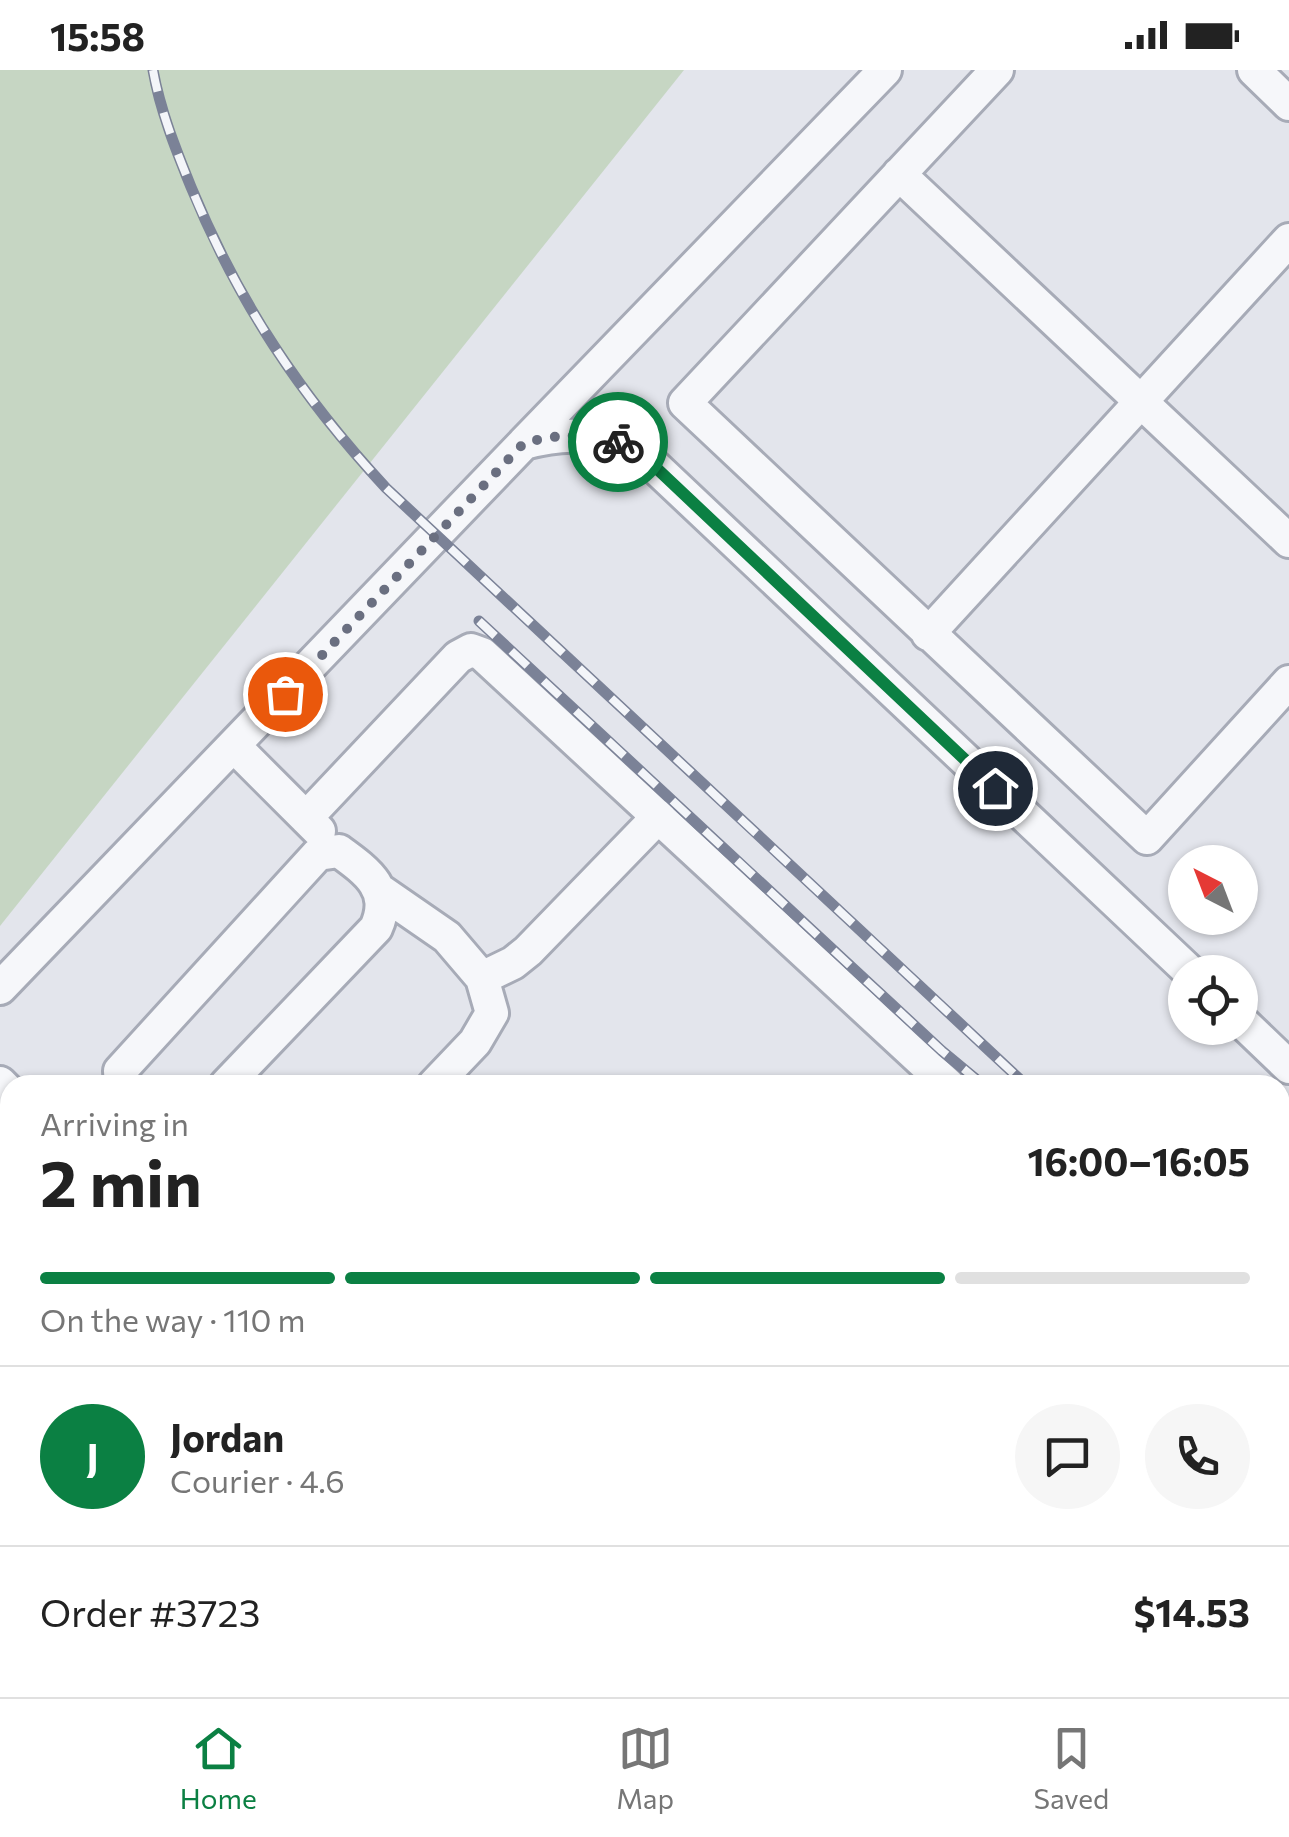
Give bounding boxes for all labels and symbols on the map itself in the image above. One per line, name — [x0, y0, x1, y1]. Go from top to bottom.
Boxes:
courier — [568, 392, 668, 492]
pin — [243, 652, 328, 737]
pin — [953, 746, 1038, 831]
north arrow — [1168, 845, 1258, 935]

